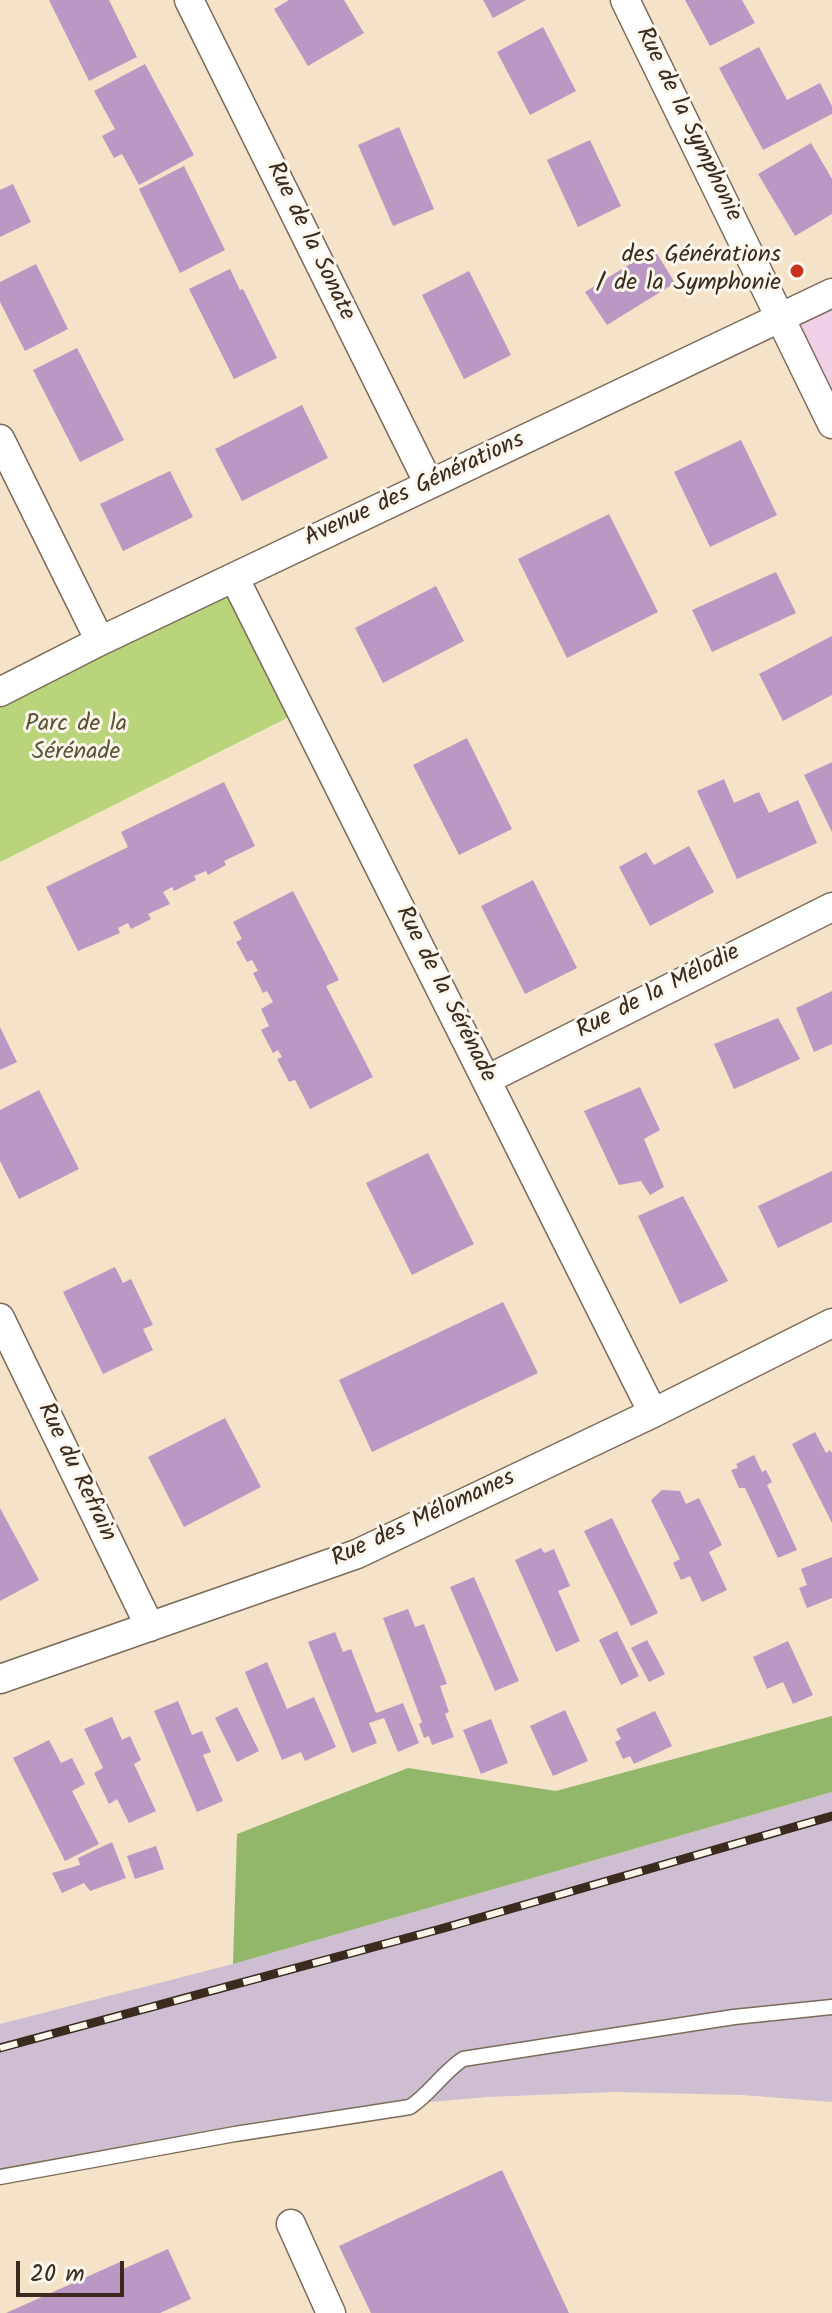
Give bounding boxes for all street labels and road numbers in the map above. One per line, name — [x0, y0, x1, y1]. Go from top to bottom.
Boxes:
street label: Rue de la Symphonie — [627, 23, 747, 227]
street label: Rue de la Sonate — [258, 158, 360, 326]
street label: Avenue des Générations — [300, 427, 530, 555]
street label: Rue de la Sérénade — [387, 902, 501, 1088]
street label: Rue de la Mélodie — [572, 939, 746, 1047]
street label: Rue du Refrain — [29, 1399, 121, 1547]
street label: Rue des Mélomanes — [328, 1465, 520, 1575]

